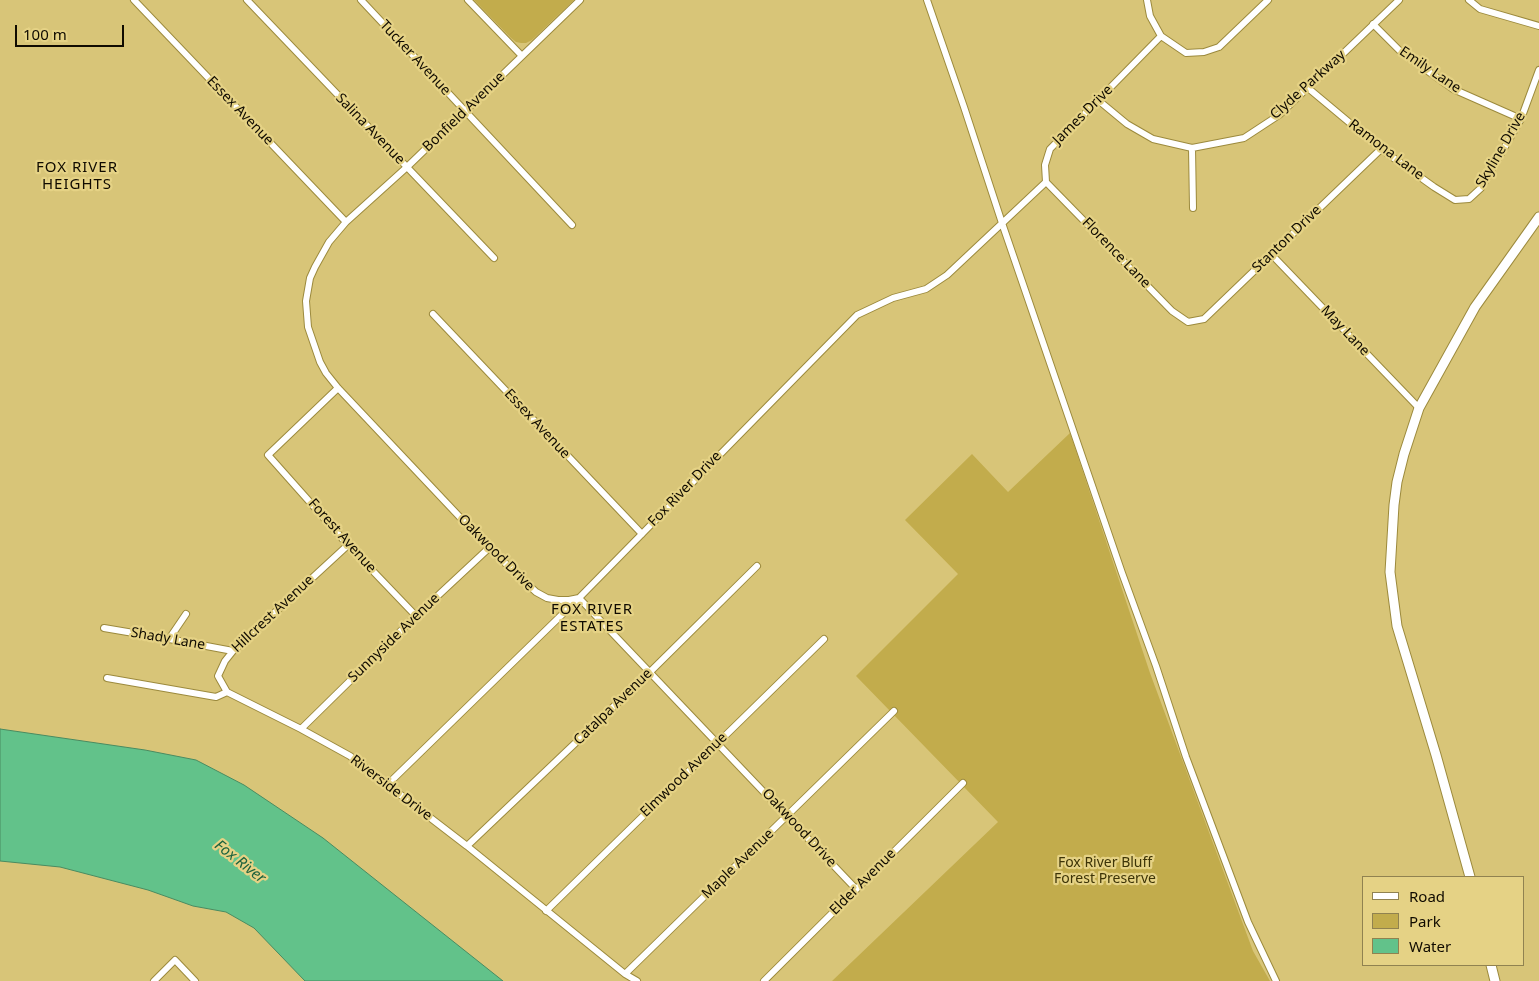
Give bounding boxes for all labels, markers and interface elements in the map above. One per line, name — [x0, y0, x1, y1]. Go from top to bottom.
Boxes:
scale bar — [18, 15, 126, 47]
street label: Tucker Avenue — [376, 17, 454, 99]
text: 100 m — [23, 24, 67, 44]
street label: Emily Lane — [1396, 43, 1464, 97]
street label: Clyde Parkway — [1267, 47, 1349, 123]
street label: Bonfield Avenue — [419, 69, 509, 155]
street label: Essex Avenue — [203, 73, 277, 149]
street label: James Drive — [1050, 82, 1116, 148]
street label: Salina Avenue — [332, 90, 408, 168]
street label: Skyline Drive — [1473, 109, 1529, 191]
street label: Ramona Lane — [1345, 116, 1427, 184]
district label: FOX RIVER HEIGHTS — [35, 159, 119, 194]
street label: Stanton Drive — [1249, 202, 1325, 276]
street label: Florence Lane — [1078, 214, 1154, 292]
street label: May Lane — [1317, 302, 1373, 360]
street label: Essex Avenue — [501, 386, 573, 462]
street label: Fox River Drive — [645, 448, 725, 530]
street label: Forest Avenue — [304, 496, 380, 576]
street label: Oakwood Drive — [454, 511, 538, 595]
street label: Hillcrest Avenue — [229, 572, 317, 656]
street label: Sunnyside Avenue — [345, 590, 443, 686]
district label: FOX RIVER ESTATES — [550, 601, 634, 636]
street label: Shady Lane — [129, 624, 207, 654]
street label: Catalpa Avenue — [570, 665, 656, 749]
street label: Elmwood Avenue — [637, 729, 731, 821]
street label: Riverside Drive — [347, 752, 435, 824]
street label: Oakwood Drive — [758, 785, 840, 871]
street label: Maple Avenue — [699, 825, 777, 903]
water label: Fox River — [211, 837, 269, 887]
street label: Elder Avenue — [826, 845, 900, 919]
park label: Fox River Bluff Forest Preserve — [1054, 855, 1156, 888]
legend — [1362, 876, 1524, 966]
text: Road — [1409, 886, 1445, 906]
text: Park — [1409, 911, 1441, 931]
text: Water — [1409, 936, 1451, 956]

